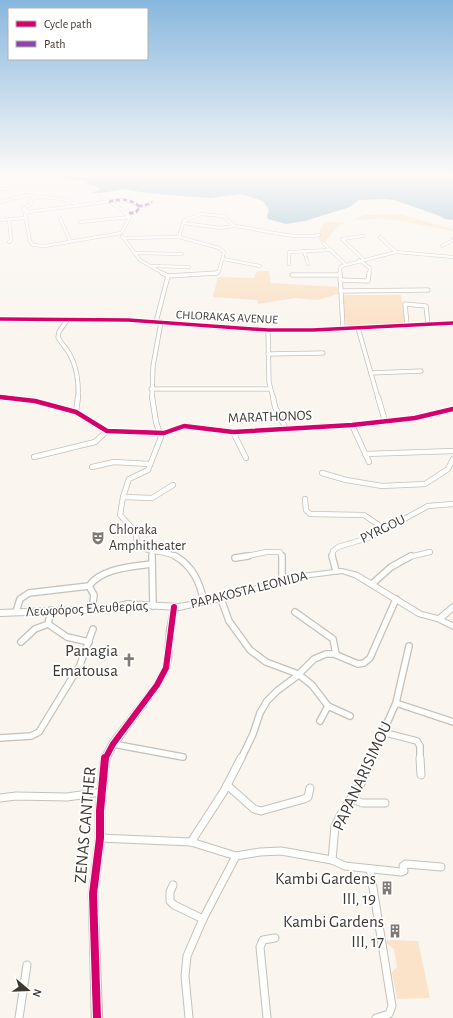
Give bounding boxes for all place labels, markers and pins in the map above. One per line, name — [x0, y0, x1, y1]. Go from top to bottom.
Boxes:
place label: Chloraka Amphitheater — [109, 523, 186, 553]
theatre icon: Chloraka Amphitheater — [90, 530, 106, 546]
place label: Panagia Ematousa — [52, 642, 118, 679]
church icon: Panagia Ematousa — [121, 652, 137, 668]
place label: Kambi Gardens III, 19 — [275, 870, 376, 907]
building icon: Kambi Gardens III, 19 — [379, 880, 395, 896]
place label: Kambi Gardens III, 17 — [283, 913, 384, 950]
building icon: Kambi Gardens III, 17 — [387, 923, 403, 939]

